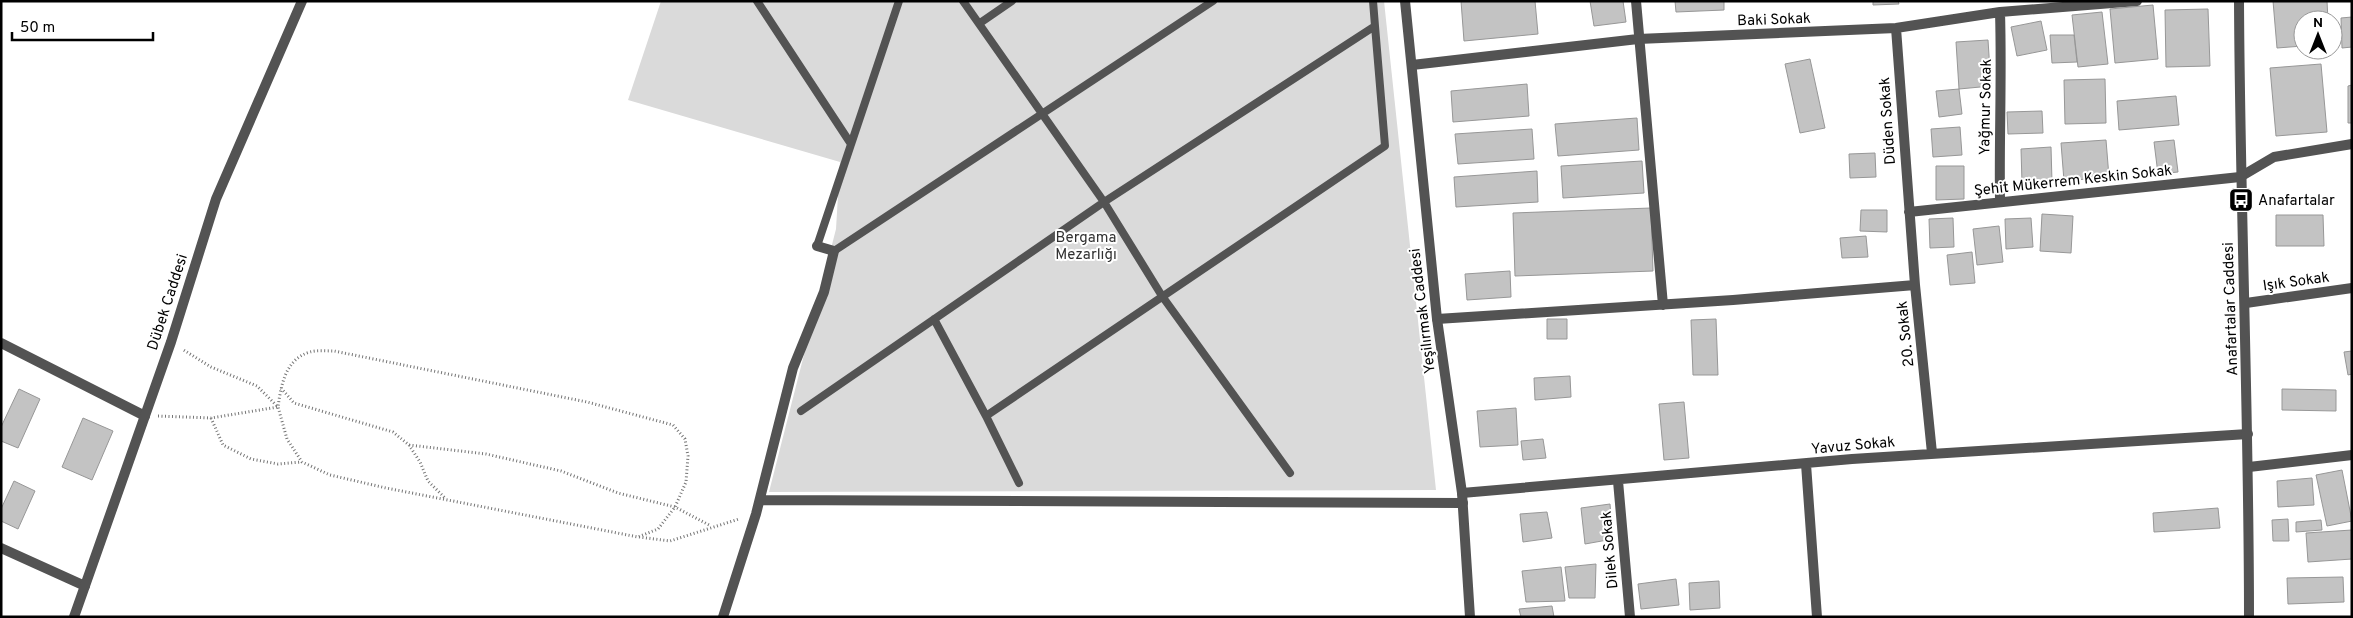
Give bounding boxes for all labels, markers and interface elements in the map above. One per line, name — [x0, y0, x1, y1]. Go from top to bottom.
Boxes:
scale bar — [12, 10, 154, 42]
street label: Baki Sokak — [1737, 10, 1811, 31]
north arrow — [2293, 10, 2343, 60]
text: N — [2313, 15, 2323, 32]
text: 50 m — [20, 19, 55, 38]
street label: Yağmur Sokak — [1976, 59, 1997, 155]
street label: Düden Sokak — [1876, 76, 1901, 165]
street label: Şehit Mükerrem Keskin Sokak — [1973, 162, 2173, 201]
bus stop icon: Anafartalar — [2228, 187, 2254, 213]
place label: Anafartalar — [2258, 192, 2335, 211]
park label: Bergama Mezarlığı — [1055, 229, 1117, 265]
street label: Anafartalar Caddesi — [2220, 242, 2243, 376]
street label: Yeşilırmak Caddesi — [1406, 247, 1441, 375]
street label: Dübek Caddesi — [144, 252, 193, 353]
street label: Işık Sokak — [2262, 268, 2331, 297]
street label: 20. Sokak — [1894, 300, 1919, 368]
street label: Yavuz Sokak — [1810, 433, 1896, 460]
street label: Dilek Sokak — [1598, 510, 1623, 590]

